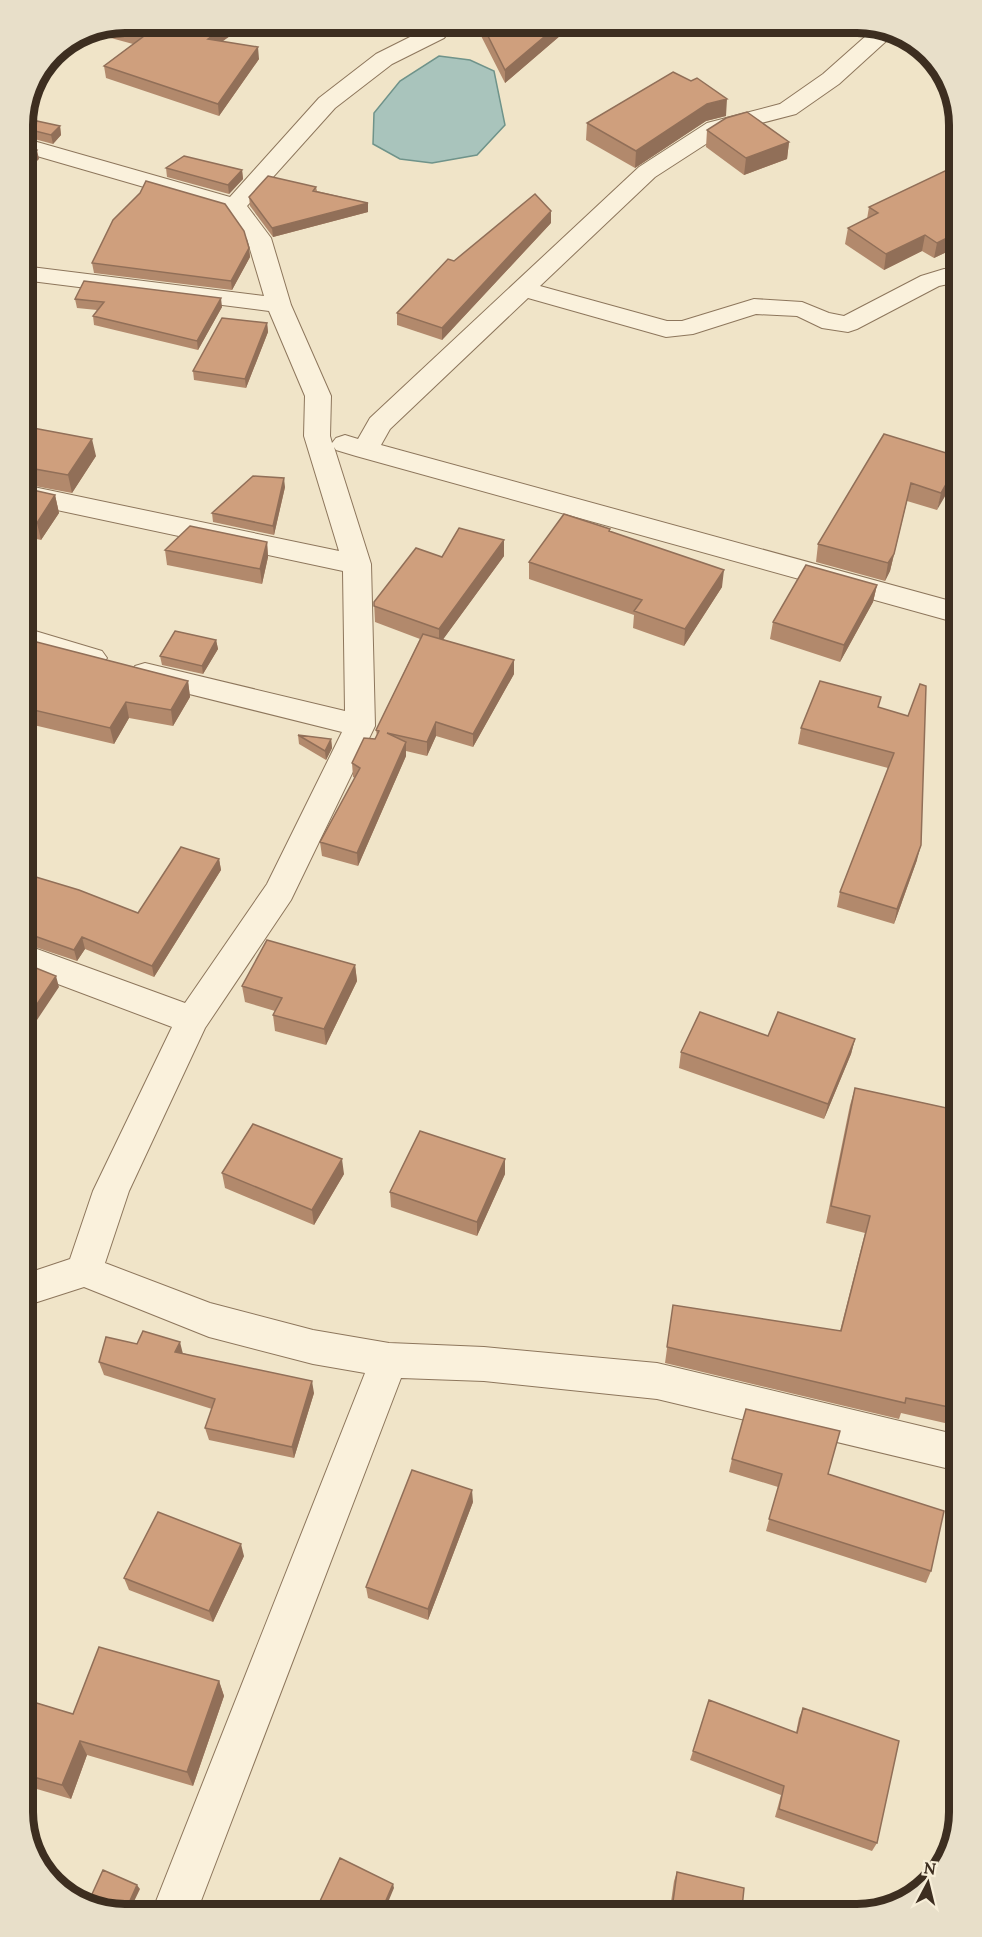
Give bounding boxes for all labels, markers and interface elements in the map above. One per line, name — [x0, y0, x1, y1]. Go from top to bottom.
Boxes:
north arrow — [898, 1853, 958, 1913]
text: N — [922, 1857, 937, 1879]

